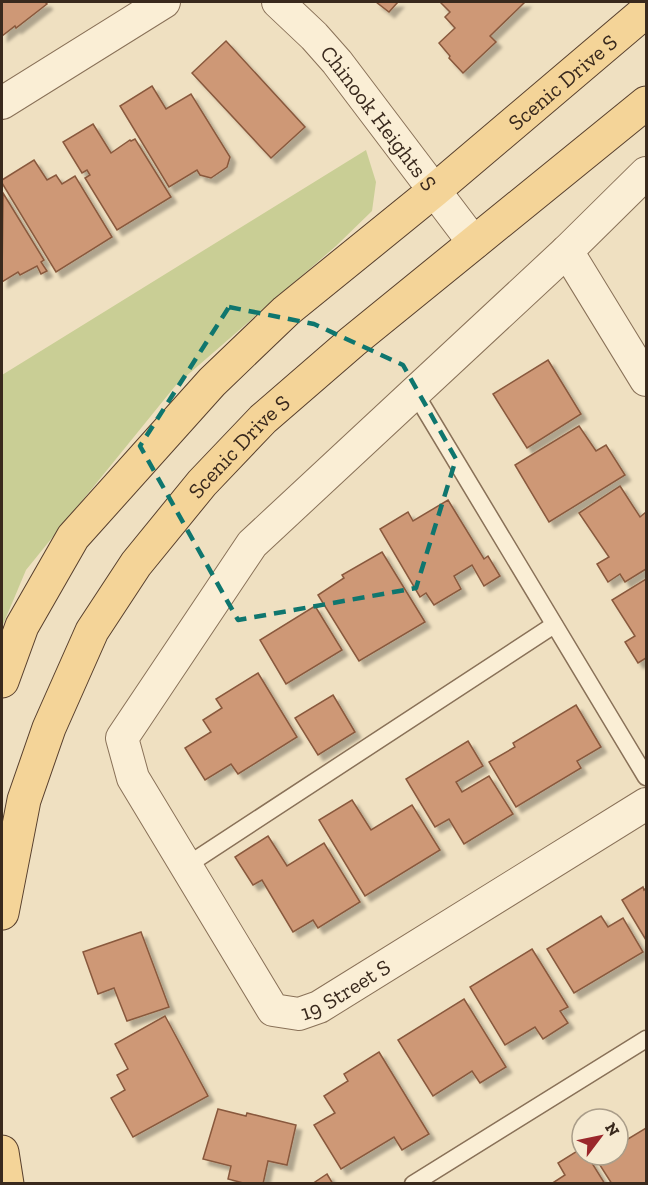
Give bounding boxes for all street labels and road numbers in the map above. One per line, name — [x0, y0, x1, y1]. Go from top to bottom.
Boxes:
street label: Scenic Drive S — [502, 28, 623, 136]
street label: Chinook Heights S — [315, 39, 443, 196]
street label: Scenic Drive S — [182, 389, 295, 504]
street label: 19 Street S — [297, 953, 395, 1026]

